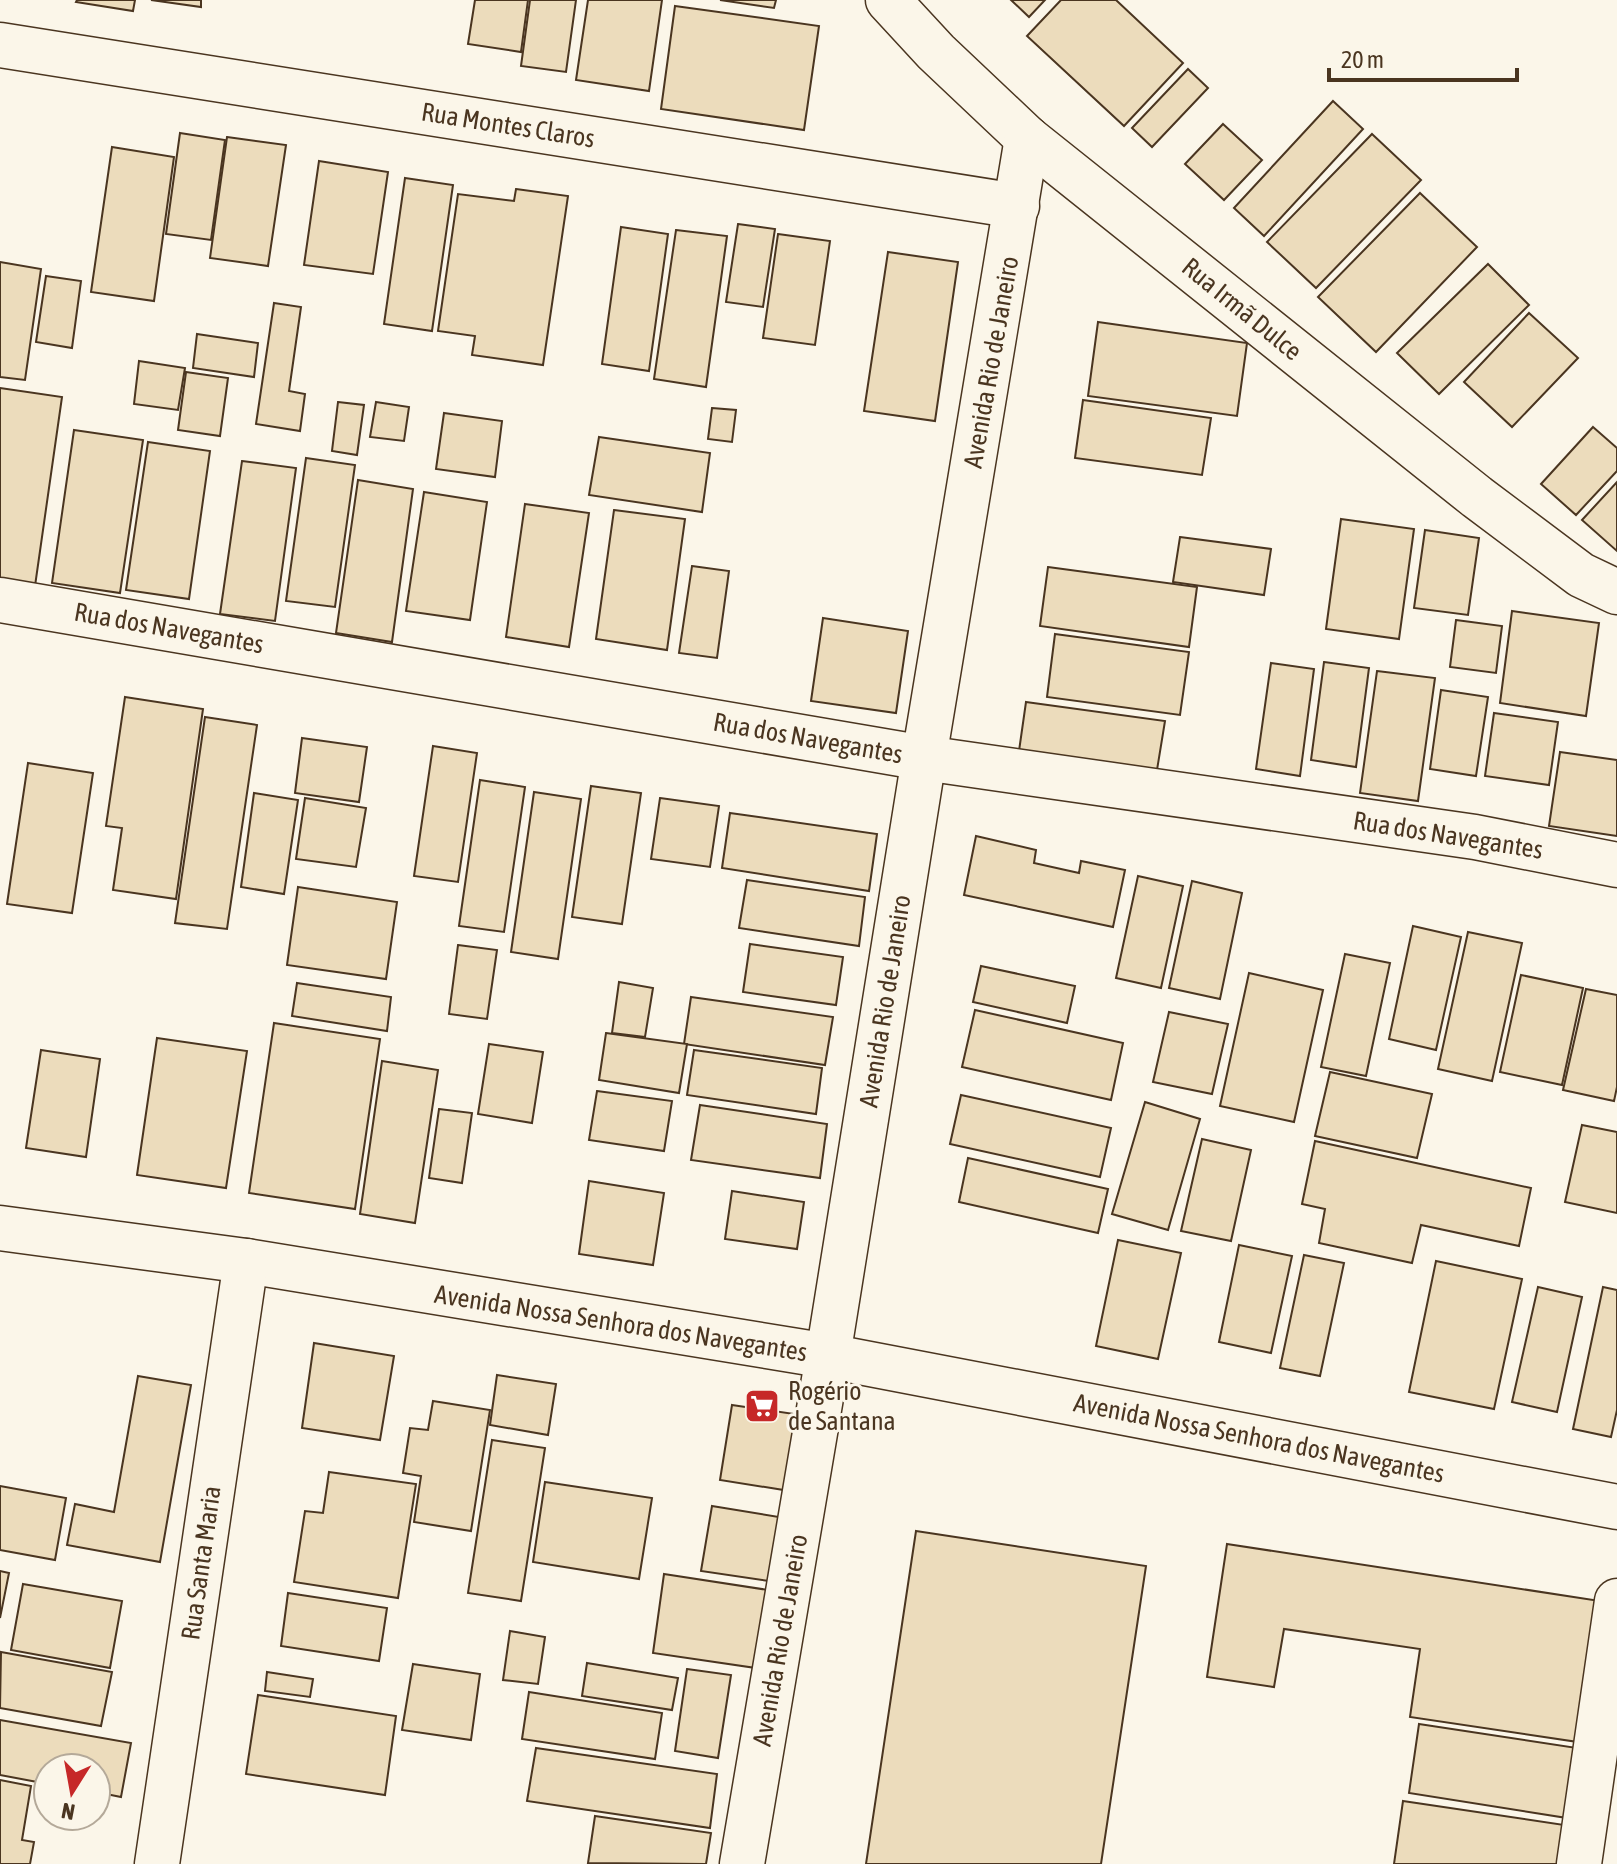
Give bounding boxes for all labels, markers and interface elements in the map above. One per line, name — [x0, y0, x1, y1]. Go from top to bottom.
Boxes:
scale bar — [1329, 32, 1517, 82]
text: 20 m — [1341, 46, 1384, 73]
street label: Rua Montes Claros — [419, 96, 597, 154]
street label: Rua Irmã Dulce — [1176, 252, 1308, 366]
street label: Avenida Rio de Janeiro — [958, 254, 1024, 470]
street label: Rua dos Navegantes — [72, 597, 266, 659]
street label: Rua dos Navegantes — [711, 707, 905, 769]
street label: Rua dos Navegantes — [1351, 805, 1545, 865]
street label: Avenida Rio de Janeiro — [853, 893, 917, 1109]
street label: Avenida Nossa Senhora dos Navegantes — [433, 1279, 809, 1367]
place label: Rogério de Santana — [788, 1376, 896, 1436]
supermarket icon: Rogério de Santana — [743, 1387, 781, 1425]
street label: Avenida Nossa Senhora dos Navegantes — [1071, 1387, 1447, 1489]
street label: Rua Santa Maria — [175, 1484, 227, 1642]
street label: Avenida Rio de Janeiro — [747, 1532, 813, 1748]
north arrow — [32, 1752, 112, 1832]
text: N — [59, 1798, 77, 1826]

